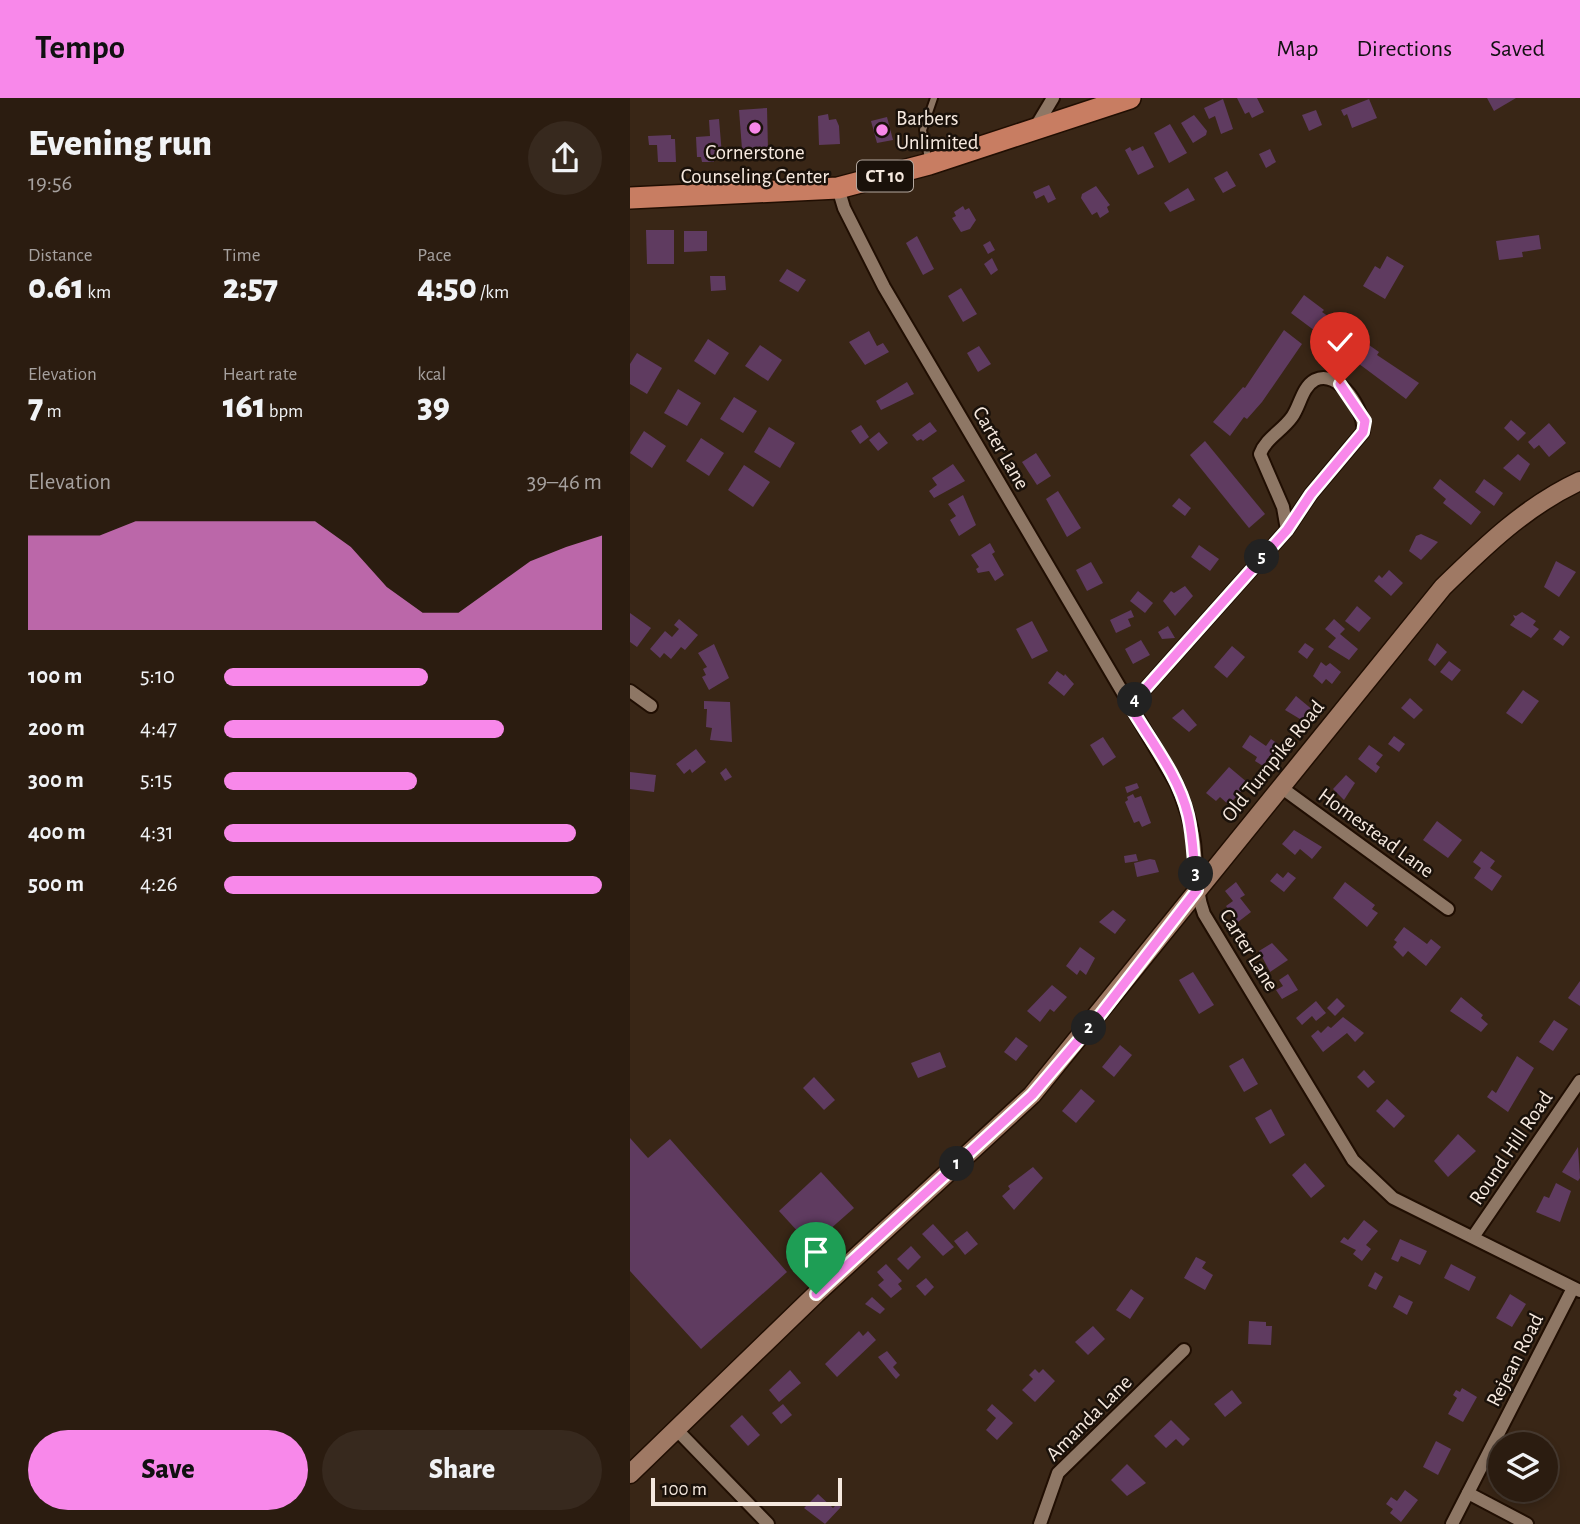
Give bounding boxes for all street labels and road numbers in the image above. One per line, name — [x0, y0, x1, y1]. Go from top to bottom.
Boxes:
road number: CT 10 — [857, 160, 913, 192]
street label: Carter Lane — [969, 403, 1033, 493]
street label: Old Turnpike Road — [1218, 696, 1328, 826]
street label: Homestead Lane — [1314, 784, 1438, 882]
street label: Carter Lane — [1216, 905, 1282, 995]
street label: Round Hill Road — [1465, 1087, 1557, 1209]
street label: Rejean Road — [1483, 1310, 1547, 1410]
street label: Amanda Lane — [1042, 1371, 1136, 1465]

